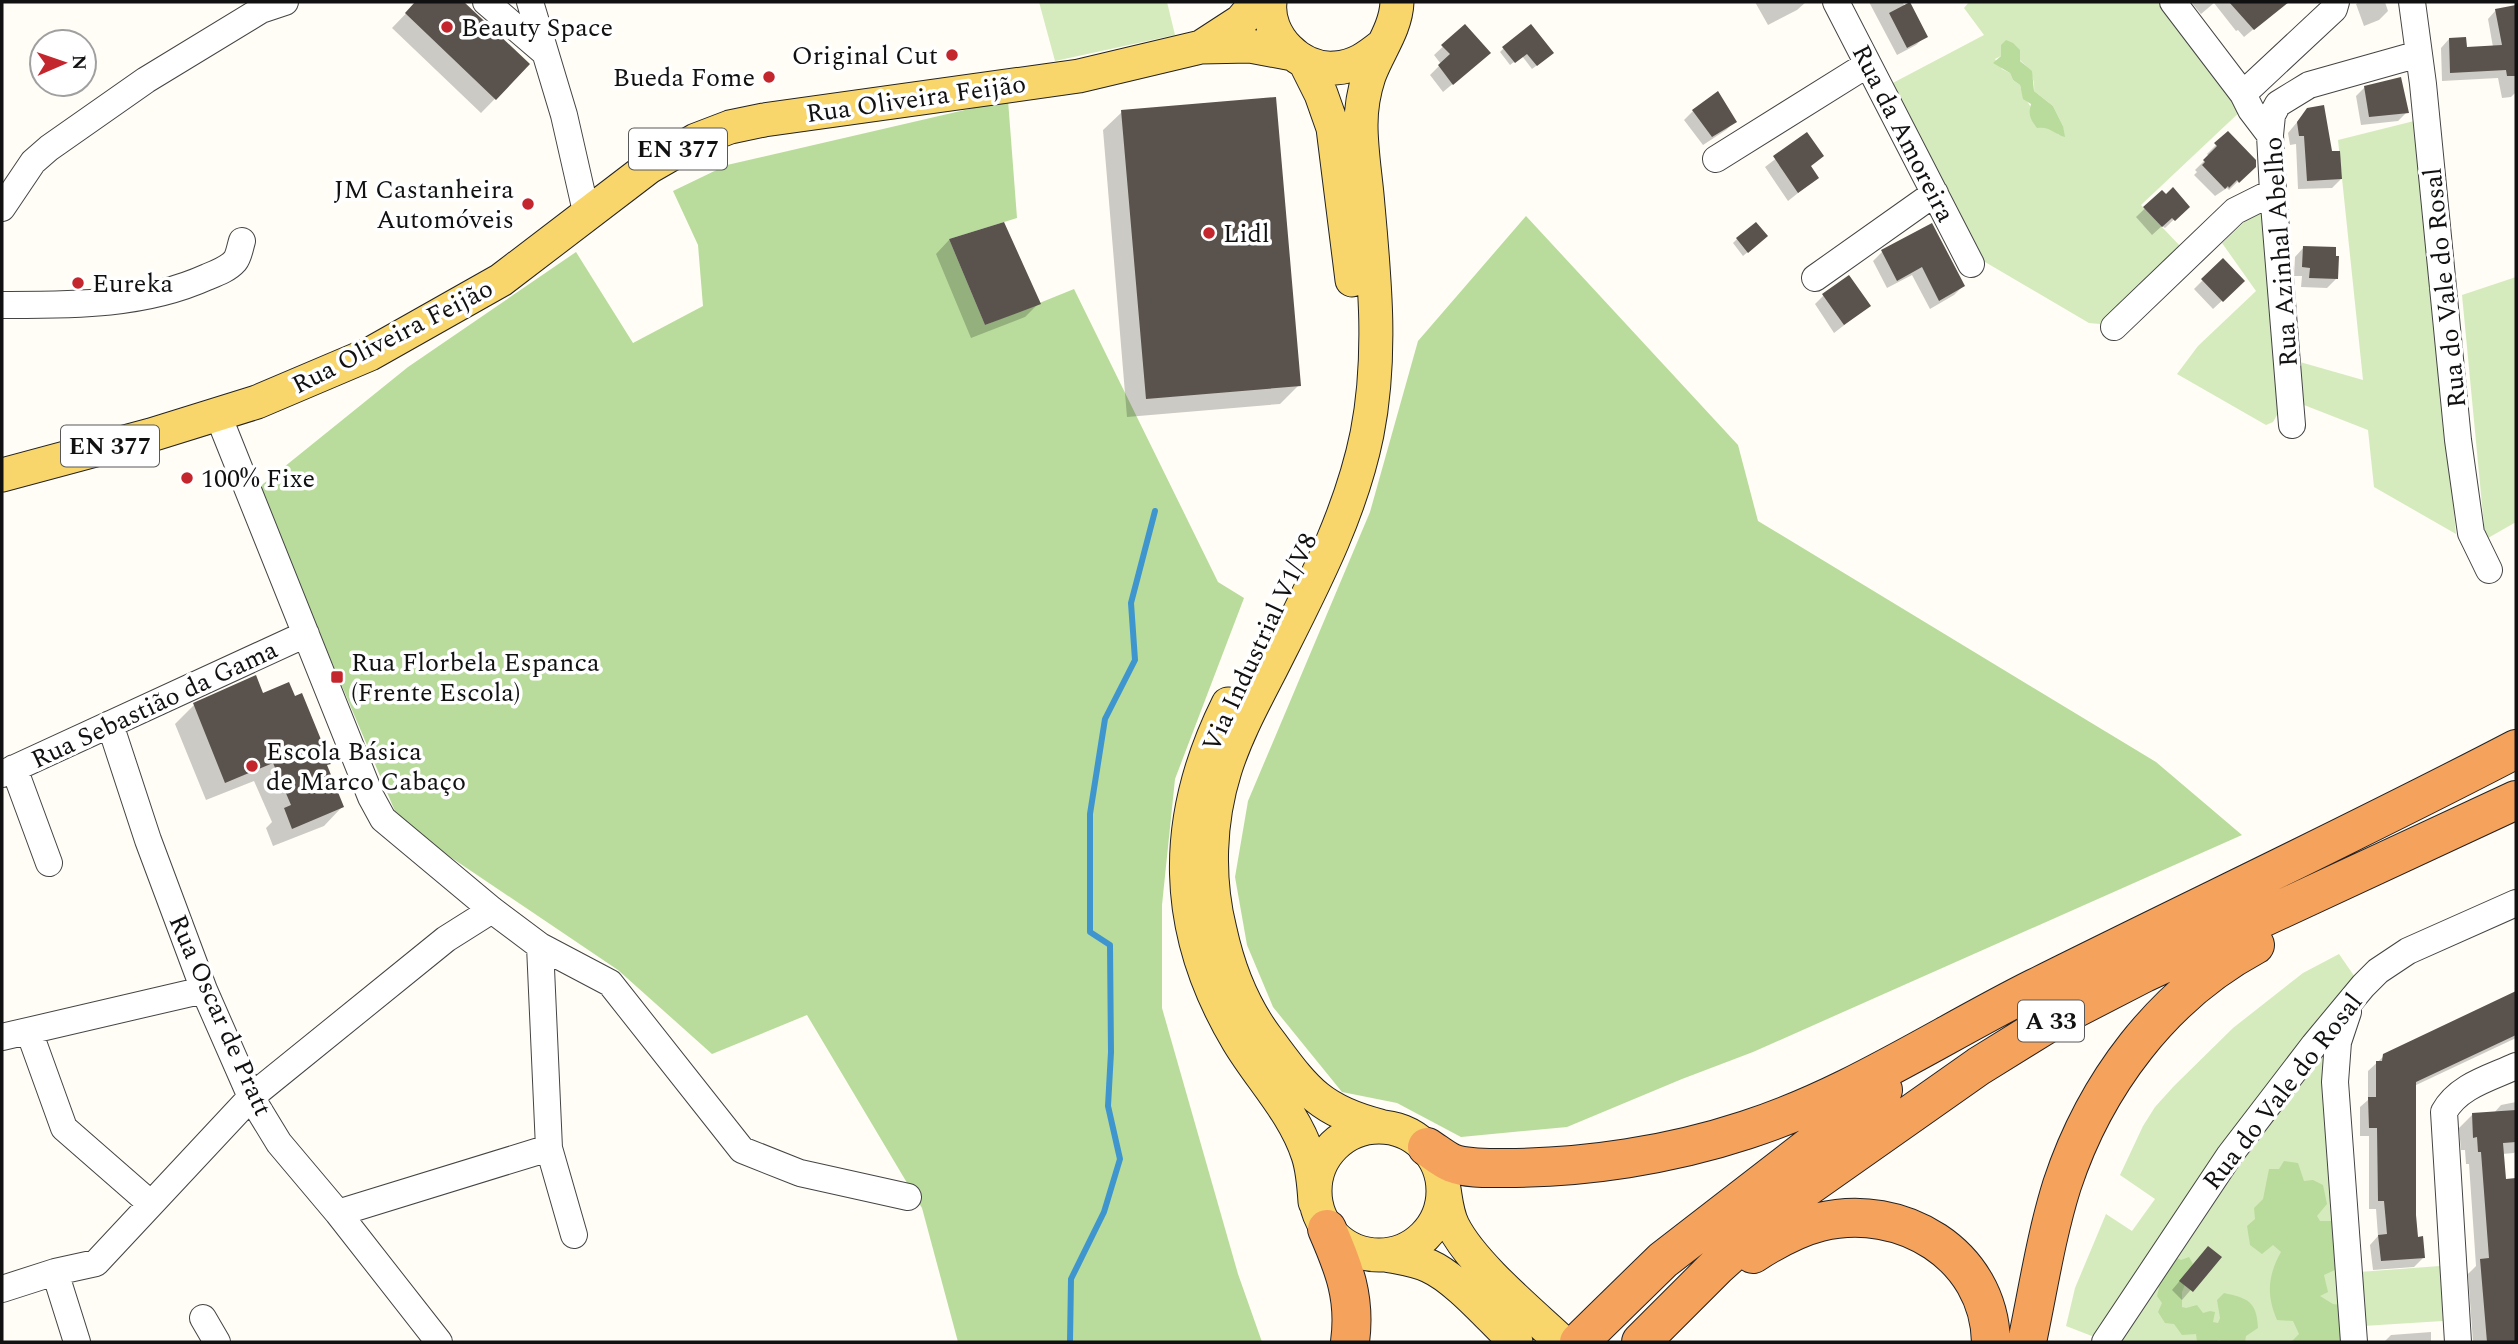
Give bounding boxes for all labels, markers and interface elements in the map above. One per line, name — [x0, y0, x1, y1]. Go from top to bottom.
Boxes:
place label: Beauty Space — [461, 8, 613, 48]
marker: Beauty Space — [439, 19, 455, 35]
north arrow — [28, 28, 98, 98]
place label: Original Cut — [792, 36, 938, 76]
street label: Rua da Amoreira — [1841, 38, 1965, 230]
marker: Original Cut — [944, 47, 960, 63]
text: N — [64, 54, 93, 71]
place label: Bueda Fome — [613, 58, 755, 98]
street label: Rua Oliveira Feijão — [804, 64, 1029, 134]
marker: Bueda Fome — [761, 69, 777, 85]
road number: EN 377 — [629, 128, 727, 169]
street label: Rua Azinhal Abelho — [2253, 136, 2309, 368]
street label: Rua do Vale do Rosal — [2413, 166, 2477, 410]
place label: JM Castanheira Automóveis — [334, 170, 514, 240]
marker: JM Castanheira Automóveis — [520, 196, 536, 212]
place label: Lidl — [1223, 214, 1270, 254]
marker: Lidl — [1201, 225, 1217, 241]
place label: Eureka — [92, 264, 174, 304]
street label: Rua Oliveira Feijão — [285, 269, 500, 405]
marker: Eureka — [70, 275, 86, 291]
road number: EN 377 — [61, 426, 159, 466]
place label: 100% Fixe — [201, 459, 315, 499]
marker: 100% Fixe — [179, 470, 195, 486]
street label: Via Industrial V1/V8 — [1192, 526, 1328, 759]
street label: Rua Sebastião da Gama — [24, 630, 285, 780]
place label: Rua Florbela Espanca (Frente Escola) — [351, 643, 600, 713]
marker: Rua Florbela Espanca (Frente Escola) — [329, 669, 345, 685]
place label: Escola Básica de Marco Cabaço — [266, 732, 466, 802]
marker: Escola Básica de Marco Cabaço — [244, 758, 260, 774]
street label: Rua Oscar de Pratt — [158, 908, 282, 1123]
street label: Rua do Vale do Rosal — [2193, 984, 2373, 1199]
road number: A 33 — [2018, 1001, 2084, 1042]

